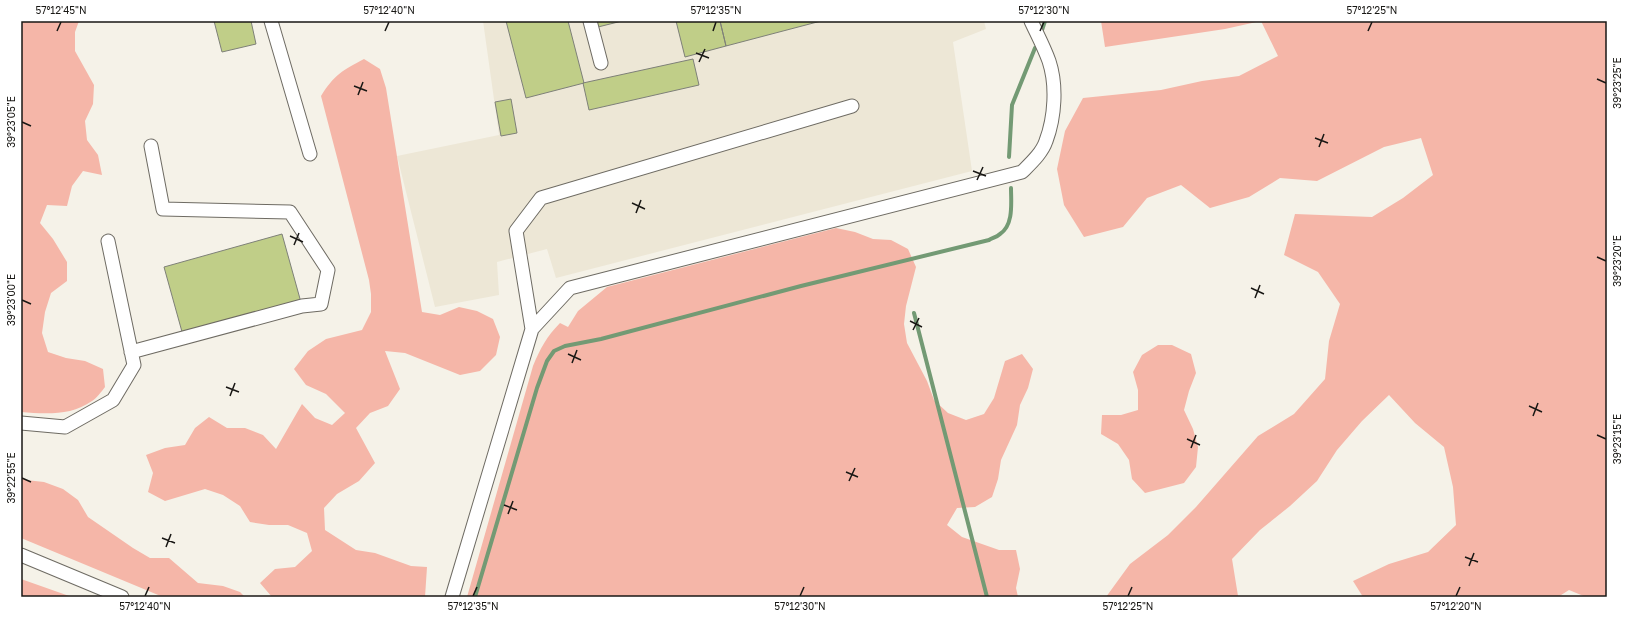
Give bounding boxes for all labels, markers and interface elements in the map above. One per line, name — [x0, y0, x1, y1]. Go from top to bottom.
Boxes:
text: 57°12'45"N — [35, 4, 87, 16]
text: 57°12'40"N — [363, 4, 415, 16]
text: 57°12'35"N — [691, 4, 742, 16]
text: 57°12'30"N — [1018, 4, 1070, 16]
text: 57°12'25"N — [1347, 4, 1397, 16]
text: 39°23'25"E — [1611, 57, 1623, 109]
text: 39°23'05"E — [5, 96, 17, 148]
text: 39°23'20"E — [1611, 235, 1623, 287]
text: 39°23'00"E — [5, 274, 17, 326]
text: 39°23'15"E — [1611, 414, 1623, 464]
text: 39°22'55"E — [5, 452, 17, 504]
text: 57°12'40"N — [119, 600, 171, 612]
text: 57°12'35"N — [448, 600, 499, 612]
text: 57°12'30"N — [774, 600, 826, 612]
text: 57°12'25"N — [1103, 600, 1153, 612]
text: 57°12'20"N — [1430, 600, 1482, 612]

